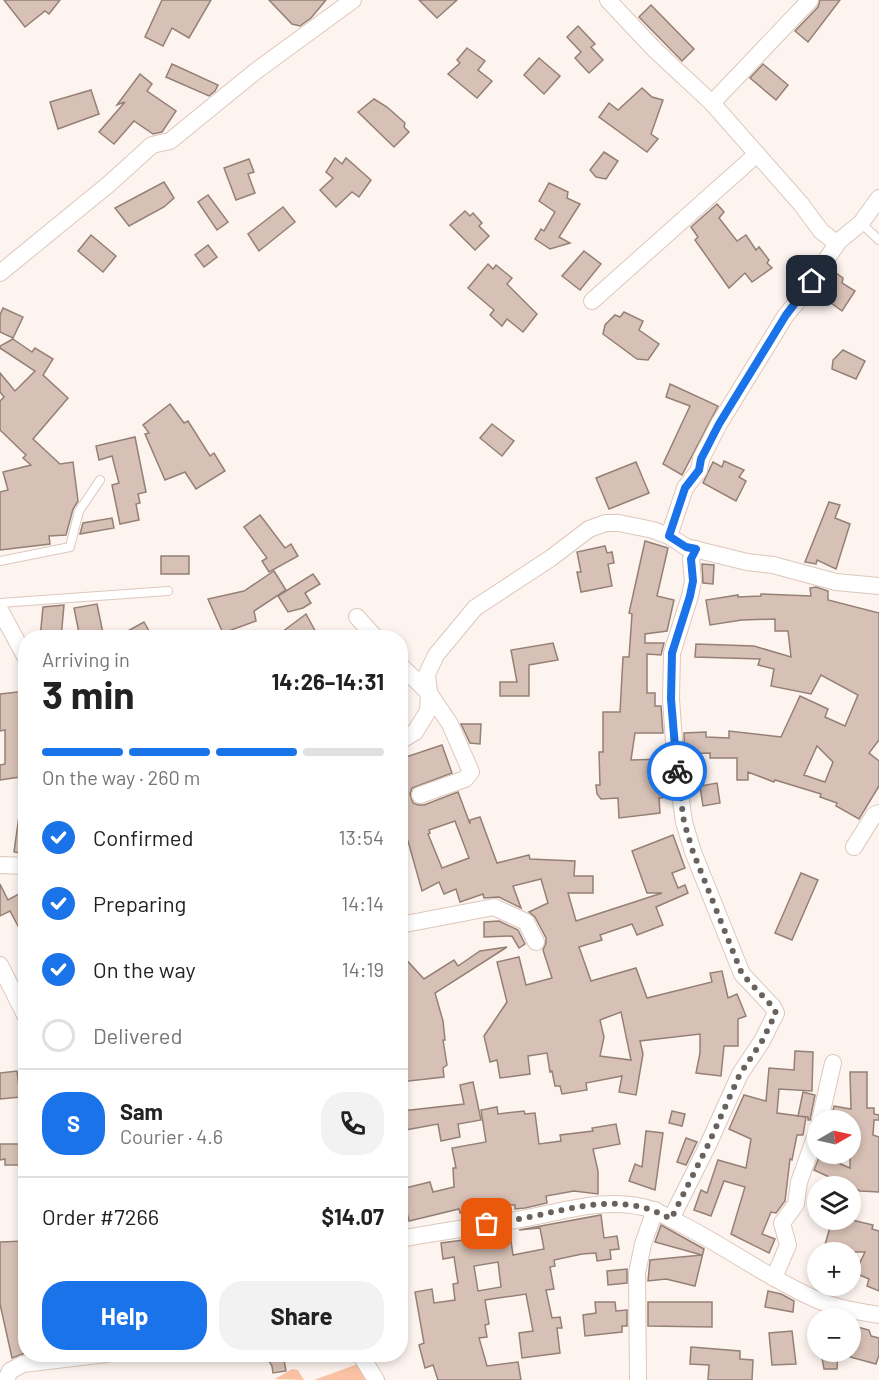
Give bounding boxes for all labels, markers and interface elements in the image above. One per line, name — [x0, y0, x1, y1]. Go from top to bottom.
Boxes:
pin — [786, 255, 837, 306]
icon: home — [795, 264, 828, 297]
text: Arriving in — [42, 647, 130, 671]
text: 14:26–14:31 — [272, 668, 384, 694]
text: 3 min — [42, 670, 135, 717]
courier — [647, 741, 707, 801]
icon: bike — [661, 755, 694, 788]
text: On the way · 260 m — [42, 765, 200, 789]
icon: check — [42, 821, 75, 854]
text: Confirmed — [93, 824, 193, 850]
text: 13:54 — [339, 825, 384, 849]
icon: check — [42, 887, 75, 920]
text: Preparing — [93, 890, 186, 916]
text: 14:14 — [341, 891, 384, 915]
icon: check — [42, 953, 75, 986]
text: On the way — [93, 956, 196, 982]
text: 14:19 — [342, 957, 384, 981]
text: Delivered — [93, 1022, 182, 1048]
button: phone — [321, 1092, 384, 1155]
text: Sam — [120, 1098, 163, 1124]
text: S — [67, 1110, 80, 1136]
north arrow — [807, 1110, 861, 1164]
map controls — [807, 1110, 861, 1362]
text: Courier · 4.6 — [120, 1124, 223, 1148]
button: layers — [807, 1176, 861, 1230]
pin — [461, 1198, 512, 1249]
text: Order #7266 — [42, 1203, 159, 1229]
text: $14.07 — [321, 1203, 384, 1229]
icon: bag — [470, 1207, 503, 1240]
button: + — [807, 1242, 861, 1296]
button: Help — [42, 1281, 207, 1350]
button: Share — [219, 1281, 384, 1350]
button: − — [807, 1308, 861, 1362]

